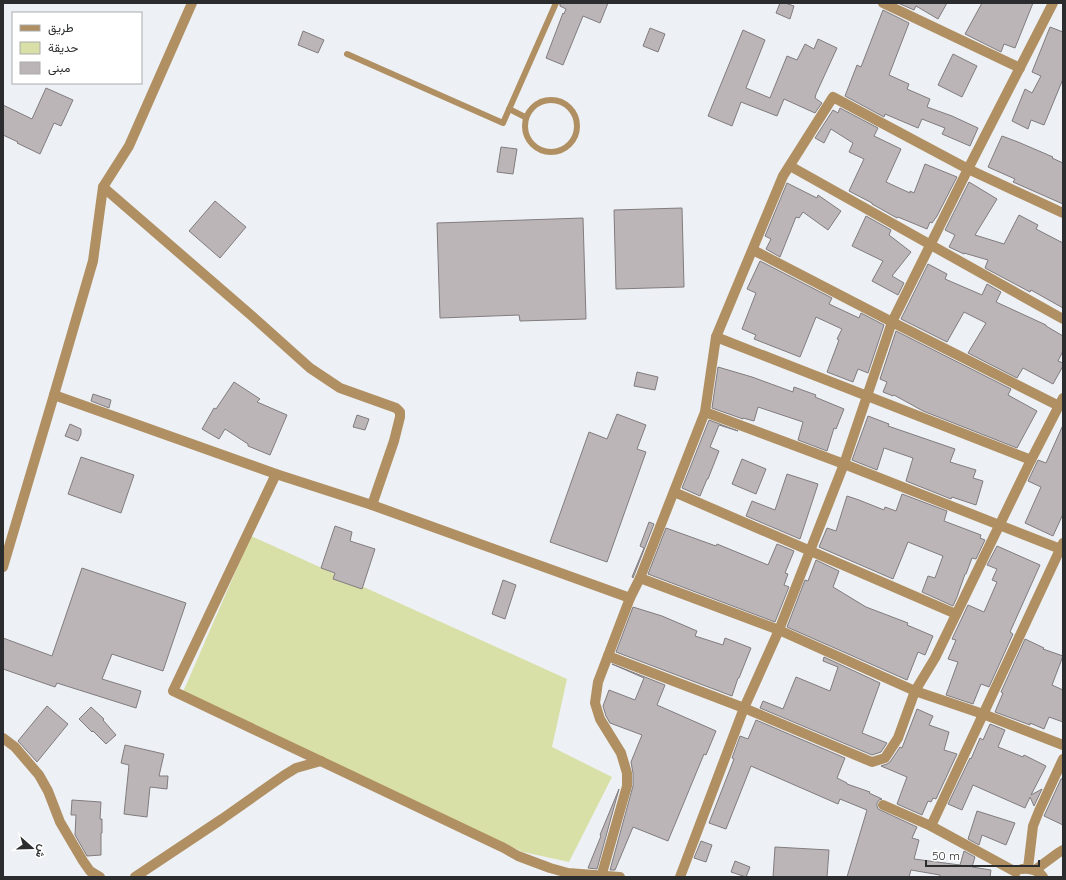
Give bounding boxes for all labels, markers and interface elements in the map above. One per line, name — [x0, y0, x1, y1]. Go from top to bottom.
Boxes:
legend — [12, 12, 142, 84]
text: طريق — [48, 20, 74, 36]
text: حديقة — [48, 40, 78, 55]
text: مبنى — [48, 60, 70, 76]
north arrow — [12, 828, 52, 868]
scale bar — [926, 842, 1039, 868]
text: ش — [33, 843, 50, 860]
text: 50 m — [932, 848, 960, 863]

